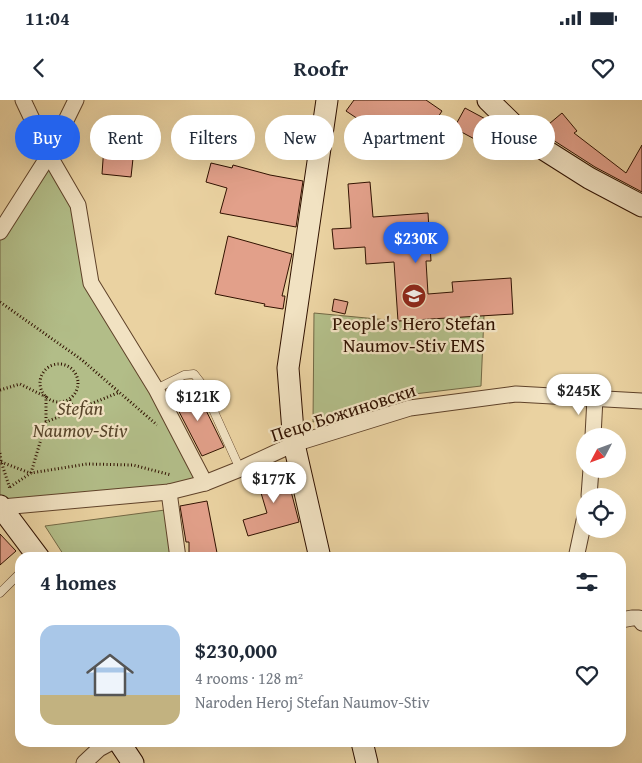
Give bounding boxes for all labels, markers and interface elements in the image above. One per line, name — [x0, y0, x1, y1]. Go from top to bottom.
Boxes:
text: 11:04 — [25, 4, 70, 32]
text: Roofr — [294, 52, 348, 84]
icon: back — [25, 54, 53, 82]
icon: heart — [589, 54, 617, 82]
chip: Buy — [15, 115, 80, 160]
chip: Rent — [90, 115, 161, 160]
chip: Filters — [171, 115, 255, 160]
chip: New — [265, 115, 334, 160]
chip: Apartment — [344, 115, 463, 160]
chip: House — [473, 115, 555, 160]
pin: $230K — [381, 221, 451, 264]
text: $230K — [394, 226, 438, 250]
school or university icon: People's Hero Stefan Naumov-Stiv EMS — [401, 283, 427, 309]
place label: People's Hero Stefan Naumov-Stiv EMS — [332, 309, 496, 359]
pin: $245K — [544, 374, 614, 416]
street label: Пецо Божиновски — [267, 375, 419, 449]
text: $245K — [557, 378, 601, 402]
pin: $121K — [163, 380, 233, 422]
text: $121K — [176, 384, 220, 408]
park label: Stefan Naumov-Stiv — [32, 394, 128, 444]
north arrow — [576, 428, 626, 478]
map controls — [576, 428, 626, 538]
pin: $177K — [239, 462, 309, 504]
text: $177K — [252, 466, 296, 490]
button: locate — [576, 488, 626, 538]
text: 4 homes — [40, 567, 116, 598]
icon: filters — [573, 568, 601, 596]
text: $230,000 — [195, 635, 277, 666]
icon: home — [80, 645, 140, 705]
icon: heart — [573, 661, 601, 689]
text: 4 rooms · 128 m² — [195, 666, 303, 690]
text: Naroden Heroj Stefan Naumov-Stiv — [195, 690, 430, 714]

